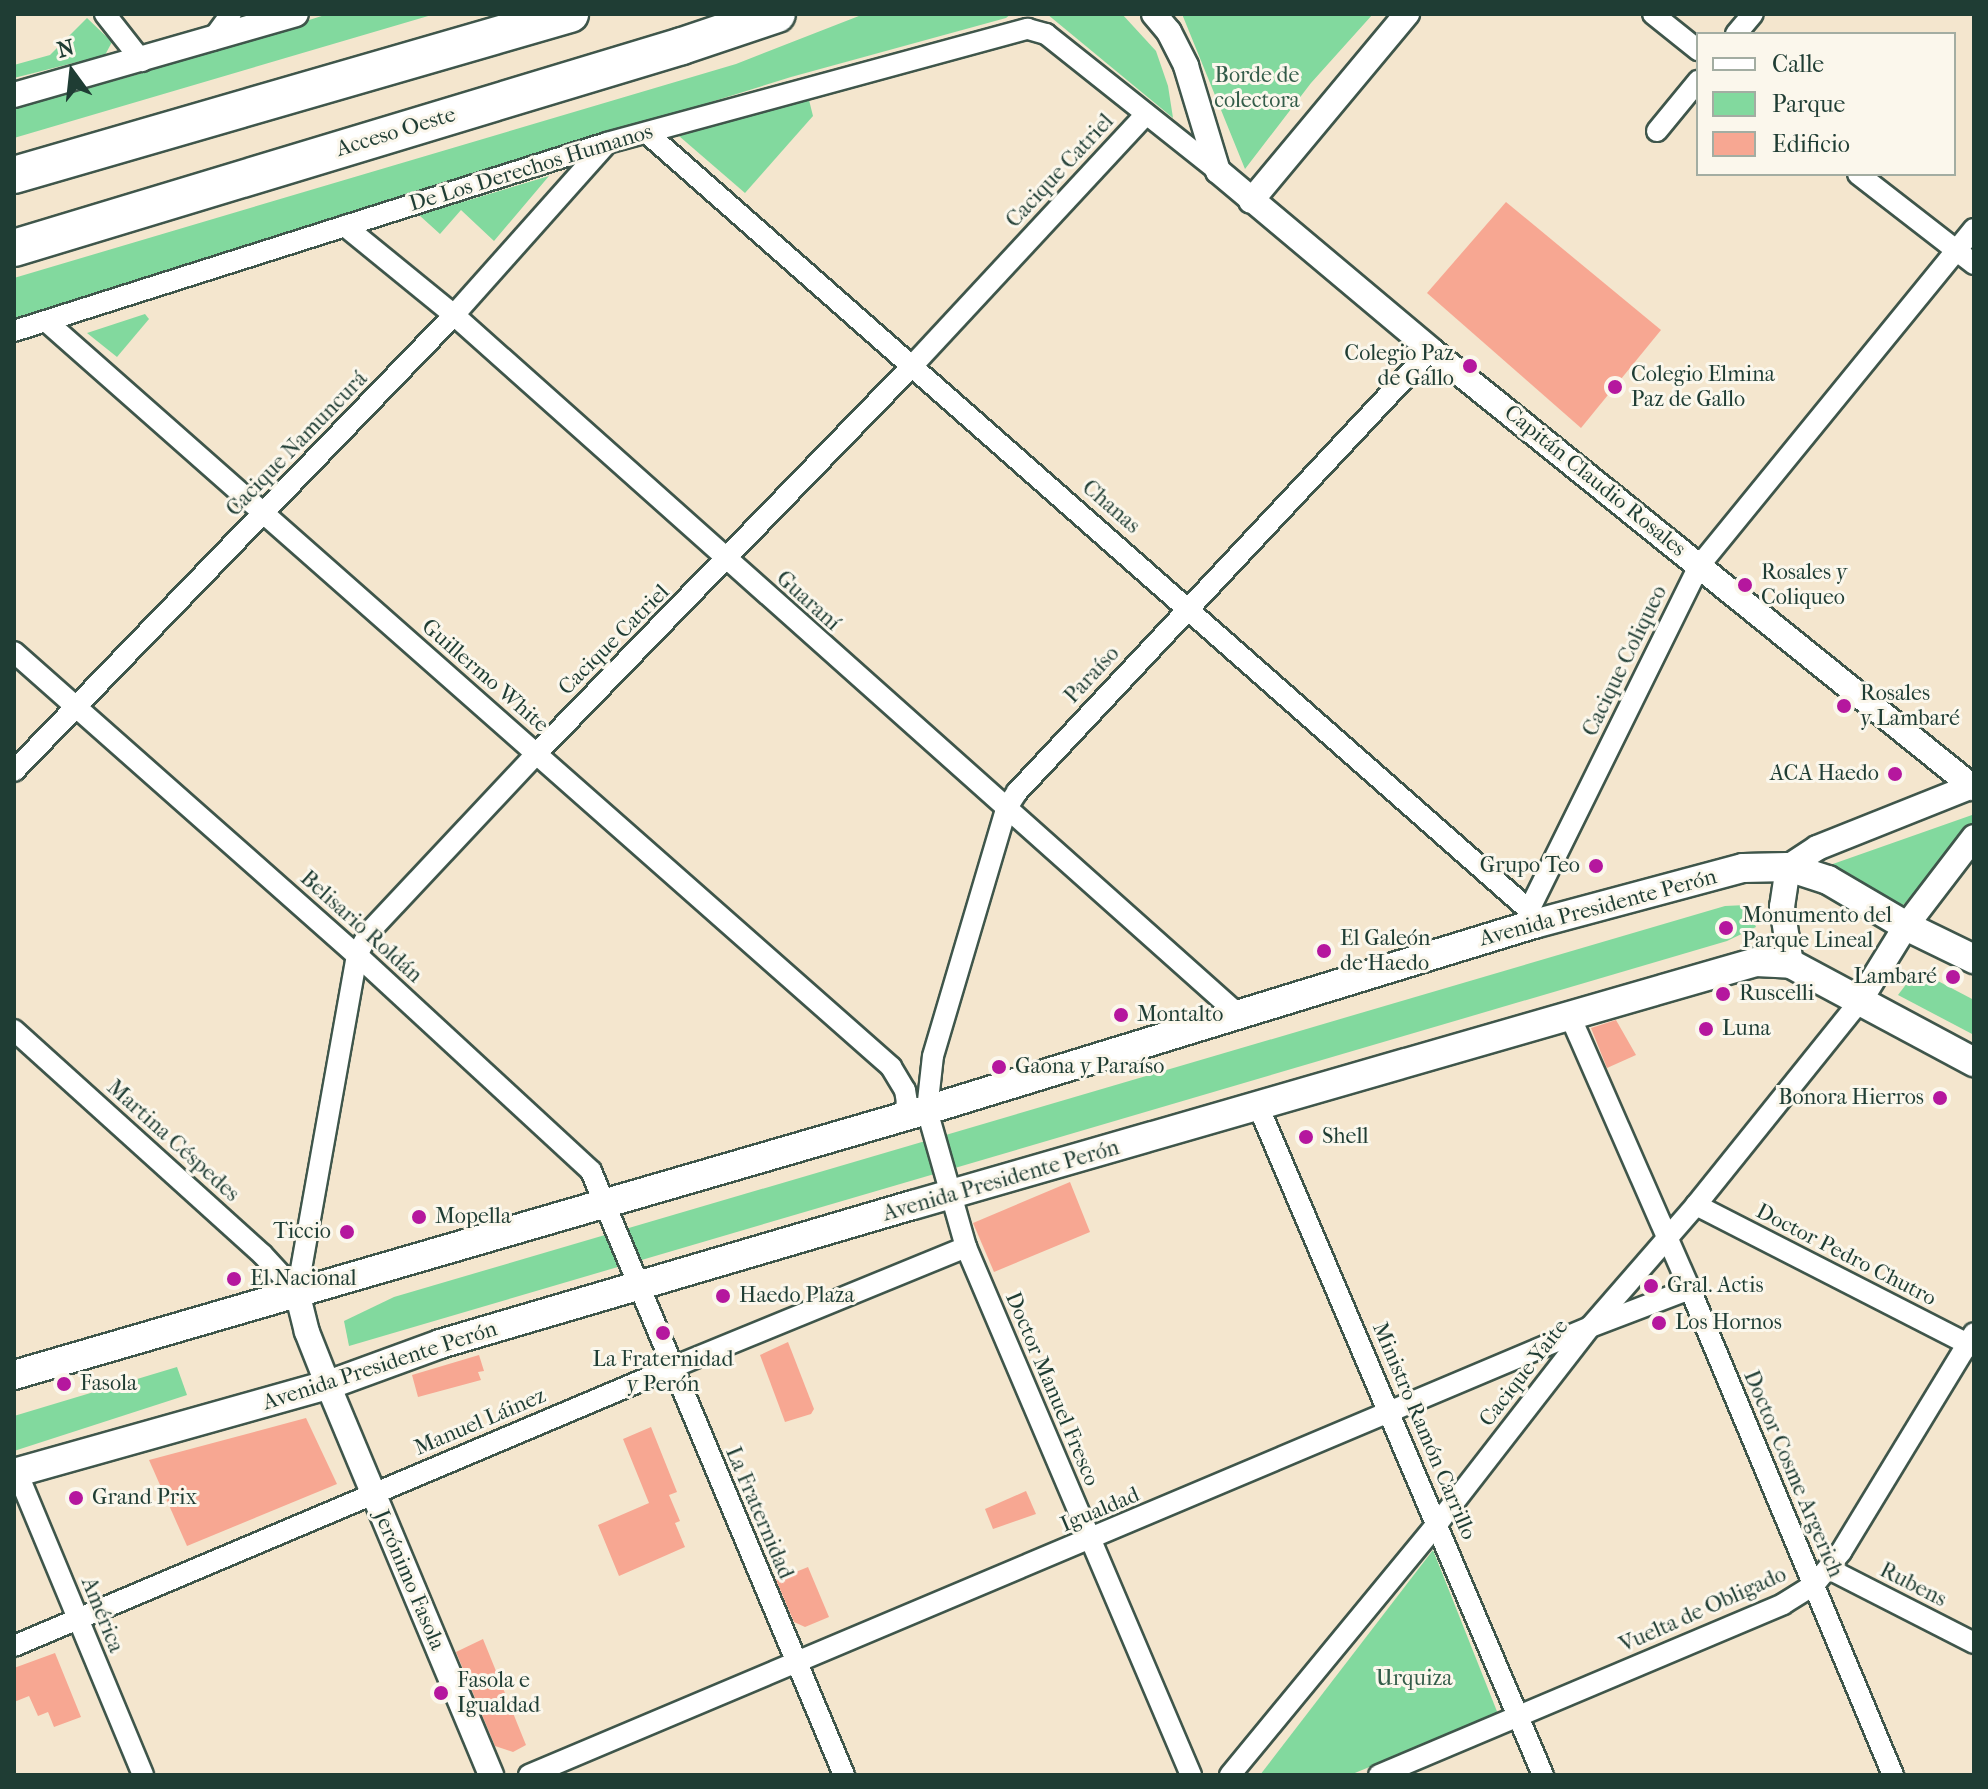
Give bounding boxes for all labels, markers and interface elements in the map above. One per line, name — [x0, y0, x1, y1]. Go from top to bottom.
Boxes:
north arrow — [32, 32, 112, 112]
legend — [1696, 32, 1956, 176]
text: N — [54, 34, 77, 64]
text: Calle — [1772, 50, 1824, 78]
park label: Borde de colectora — [1214, 62, 1300, 114]
text: Parque — [1772, 90, 1845, 118]
street label: Acceso Oeste — [333, 101, 459, 163]
street label: Cacique Catriel — [1001, 109, 1119, 233]
street label: De Los Derechos Humanos — [406, 118, 656, 218]
text: Edificio — [1772, 130, 1850, 158]
place label: Colegio Paz de Gallo — [1344, 340, 1454, 392]
marker: Colegio Paz de Gallo — [1461, 357, 1479, 375]
place label: Colegio Elmina Paz de Gallo — [1631, 361, 1775, 412]
street label: Cacique Namuncurá — [221, 366, 373, 522]
marker: Colegio Elmina Paz de Gallo — [1606, 378, 1624, 396]
street label: Capitán Claudio Rosales — [1499, 400, 1691, 562]
street label: Chanas — [1077, 475, 1145, 539]
place label: Rosales y Coliqueo — [1761, 559, 1847, 610]
street label: Guaraní — [771, 565, 845, 637]
marker: Rosales y Coliqueo — [1736, 576, 1754, 594]
street label: Cacique Catriel — [553, 579, 675, 701]
street label: Cacique Coliqueo — [1577, 581, 1673, 741]
street label: Guillermo White — [416, 614, 554, 738]
street label: Paraíso — [1059, 641, 1125, 709]
place label: Rosales y Lambaré — [1860, 680, 1960, 732]
marker: Rosales y Lambaré — [1835, 697, 1853, 715]
place label: ACA Haedo — [1770, 761, 1879, 787]
marker: ACA Haedo — [1886, 765, 1904, 783]
place label: Grupo Teo — [1480, 853, 1580, 879]
marker: Grupo Teo — [1587, 857, 1605, 875]
street label: Avenida Presidente Perón — [1476, 864, 1720, 952]
street label: Belisario Roldán — [295, 865, 427, 989]
place label: Monumento del Parque Lineal — [1742, 902, 1892, 954]
marker: Monumento del Parque Lineal — [1717, 919, 1735, 937]
place label: El Galeón de Haedo — [1340, 925, 1431, 976]
marker: El Galeón de Haedo — [1315, 942, 1333, 960]
place label: Lambaré — [1853, 964, 1937, 990]
marker: Lambaré — [1944, 968, 1962, 986]
place label: Ruscelli — [1739, 981, 1814, 1007]
marker: Ruscelli — [1714, 985, 1732, 1003]
place label: Montalto — [1137, 1002, 1223, 1028]
marker: Montalto — [1112, 1006, 1130, 1024]
place label: Luna — [1722, 1016, 1771, 1042]
marker: Luna — [1697, 1020, 1715, 1038]
place label: Gaona y Paraíso — [1015, 1054, 1164, 1080]
marker: Gaona y Paraíso — [990, 1058, 1008, 1076]
street label: Martina Céspedes — [101, 1075, 245, 1207]
place label: Bonora Hierros — [1778, 1085, 1924, 1111]
marker: Bonora Hierros — [1931, 1089, 1949, 1107]
place label: Shell — [1322, 1124, 1369, 1150]
marker: Shell — [1297, 1128, 1315, 1146]
street label: Avenida Presidente Perón — [880, 1135, 1122, 1227]
street label: Doctor Pedro Chutro — [1751, 1198, 1941, 1312]
place label: Mopella — [435, 1204, 511, 1230]
marker: Mopella — [410, 1208, 428, 1226]
place label: Ticcio — [273, 1219, 331, 1245]
marker: Ticcio — [338, 1223, 356, 1241]
place label: El Nacional — [250, 1266, 357, 1292]
marker: El Nacional — [225, 1270, 243, 1288]
place label: Gral. Actis — [1667, 1273, 1764, 1299]
marker: Gral. Actis — [1642, 1277, 1660, 1295]
place label: Haedo Plaza — [739, 1283, 855, 1309]
marker: Haedo Plaza — [714, 1287, 732, 1305]
street label: Doctor Manuel Fresco — [999, 1288, 1105, 1490]
place label: Los Hornos — [1675, 1310, 1782, 1336]
street label: Cacique Yaite — [1474, 1314, 1574, 1432]
marker: Los Hornos — [1650, 1314, 1668, 1332]
street label: Avenida Presidente Perón — [260, 1316, 500, 1416]
street label: Ministro Ramón Carrillo — [1366, 1318, 1482, 1544]
marker: La Fraternidad y Perón — [654, 1324, 672, 1342]
place label: La Fraternidad y Perón — [593, 1346, 733, 1398]
street label: Doctor Cosme Argerich — [1737, 1367, 1849, 1581]
place label: Fasola — [80, 1371, 137, 1397]
marker: Fasola — [55, 1375, 73, 1393]
street label: Manuel Láinez — [410, 1382, 550, 1462]
street label: La Fraternidad — [719, 1443, 799, 1583]
street label: Igualdad — [1057, 1482, 1143, 1538]
place label: Grand Prix — [92, 1485, 197, 1511]
marker: Grand Prix — [67, 1489, 85, 1507]
street label: Jerónimo Fasola — [368, 1506, 450, 1654]
street label: Rubens — [1875, 1557, 1951, 1613]
street label: Vuelta de Obligado — [1616, 1561, 1790, 1659]
street label: América — [75, 1573, 129, 1657]
park label: Urquiza — [1376, 1666, 1452, 1692]
place label: Fasola e Igualdad — [457, 1667, 540, 1718]
marker: Fasola e Igualdad — [432, 1684, 450, 1702]

